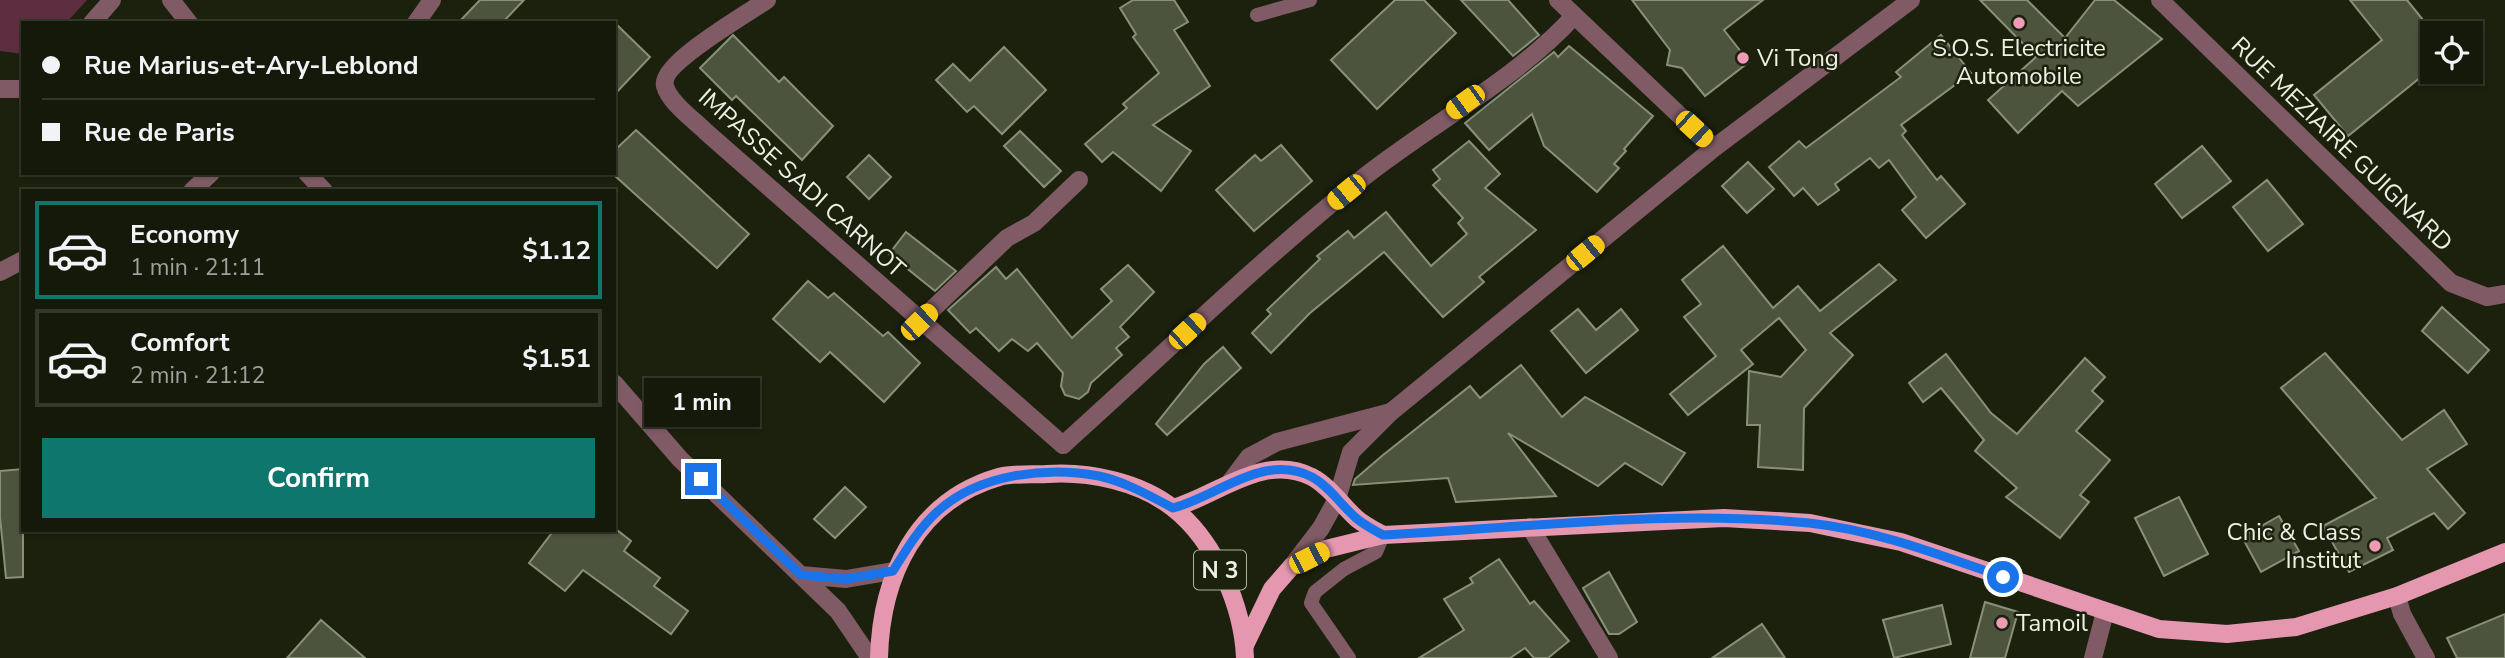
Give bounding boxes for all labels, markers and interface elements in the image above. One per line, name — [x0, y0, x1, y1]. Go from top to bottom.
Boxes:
marker: S.O.S. Electricite Automobile — [2011, 15, 2027, 31]
map controls — [2420, 21, 2483, 84]
button: locate — [2420, 21, 2483, 84]
street label: RUE MEZIAIRE GUIGNARD — [2224, 30, 2460, 258]
place label: S.O.S. Electricite Automobile — [1932, 32, 2106, 92]
place label: Vi Tong — [1756, 42, 1839, 74]
text: Rue Marius-et-Ary-Leblond — [84, 48, 419, 83]
marker: Vi Tong — [1735, 50, 1751, 66]
street label: IMPASSE SADI CARNOT — [692, 81, 913, 285]
car — [1442, 81, 1489, 123]
car — [1672, 107, 1717, 151]
text: Rue de Paris — [84, 115, 235, 150]
car — [1324, 171, 1369, 213]
text: Economy — [130, 217, 239, 252]
icon: car — [46, 219, 109, 282]
car — [1563, 232, 1608, 274]
text: $1.12 — [522, 233, 591, 268]
text: 1 min · 21:11 — [130, 252, 265, 283]
car — [897, 300, 942, 344]
car — [1165, 309, 1210, 353]
text: Comfort — [130, 325, 230, 360]
icon: car — [46, 327, 109, 390]
text: $1.51 — [522, 341, 591, 376]
text: 2 min · 21:12 — [130, 360, 265, 391]
callout: 1 min — [643, 378, 759, 426]
text: 1 min — [672, 387, 732, 418]
button: Confirm — [42, 438, 595, 518]
route end — [685, 463, 717, 495]
place label: Chic & Class Institut — [2227, 516, 2362, 576]
marker: Chic & Class Institut — [2367, 538, 2383, 554]
car — [1286, 539, 1333, 577]
road number: N 3 — [1194, 550, 1246, 590]
route start — [1987, 561, 2019, 593]
place label: Tamoil — [2016, 607, 2088, 639]
marker: Tamoil — [1994, 615, 2010, 631]

